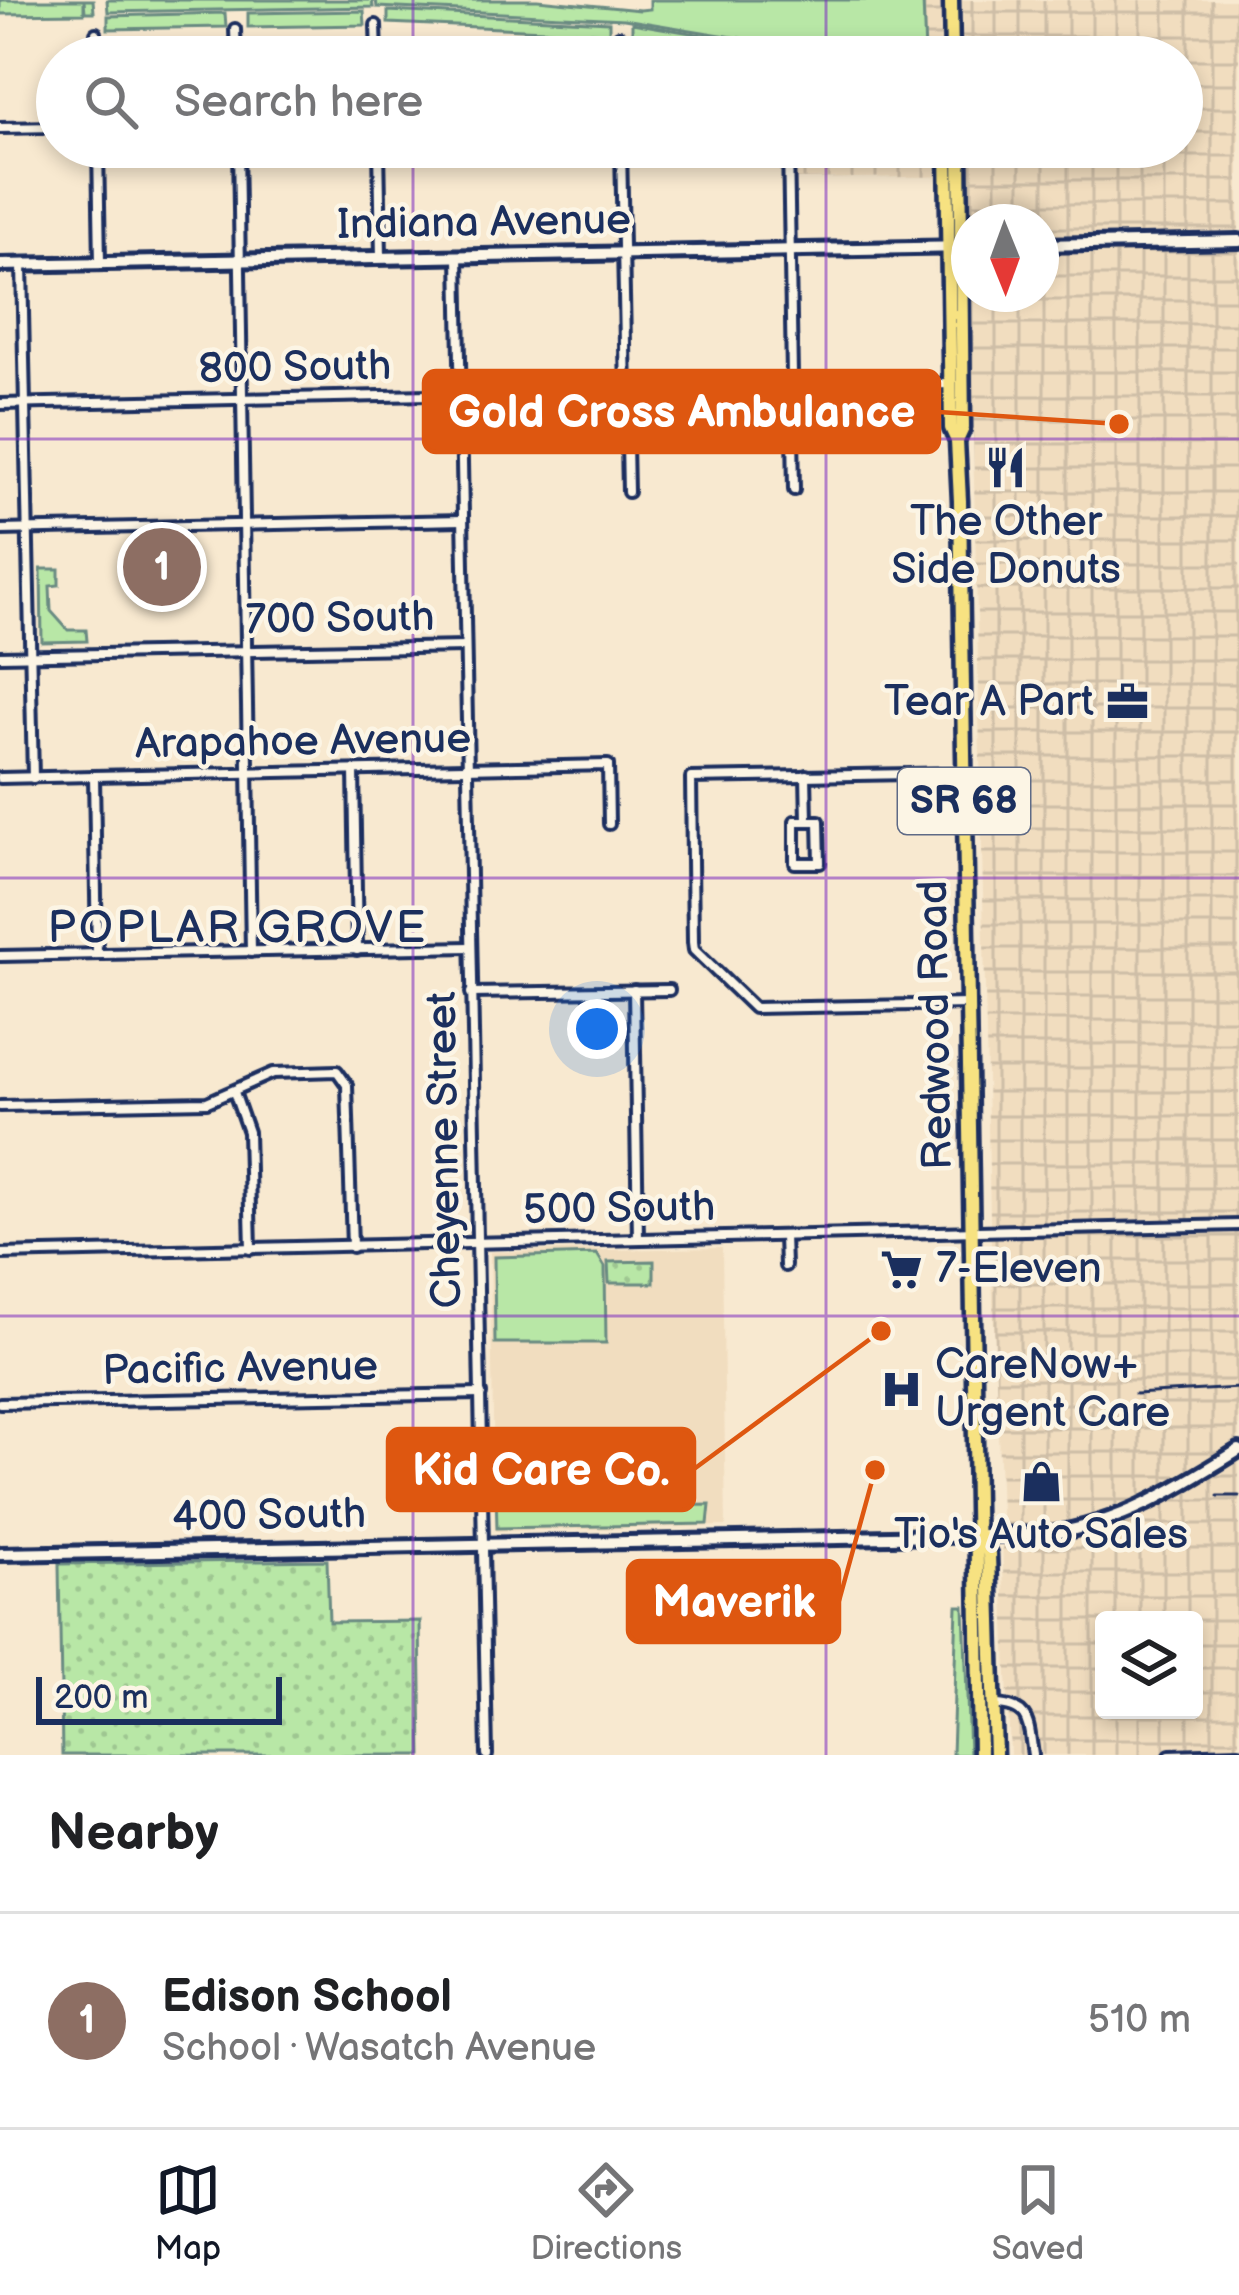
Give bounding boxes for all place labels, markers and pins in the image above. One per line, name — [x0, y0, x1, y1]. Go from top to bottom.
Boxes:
callout: Gold Cross Ambulance — [424, 371, 939, 452]
restaurant icon: The Other Side Donuts — [983, 445, 1029, 491]
place label: The Other Side Donuts — [891, 497, 1121, 596]
pin: 1 — [123, 522, 201, 612]
place label: Tear A Part — [884, 677, 1094, 728]
office icon: Tear A Part — [1105, 679, 1151, 725]
place label: 7-Eleven — [936, 1244, 1102, 1295]
supermarket icon: 7-Eleven — [879, 1246, 925, 1292]
place label: CareNow+ Urgent Care — [935, 1340, 1170, 1439]
hospital icon: CareNow+ Urgent Care — [878, 1366, 924, 1412]
callout: Kid Care Co. — [388, 1429, 694, 1510]
shop icon: Tio's Auto Sales — [1018, 1458, 1064, 1504]
place label: Tio's Auto Sales — [894, 1510, 1188, 1561]
callout: Maverik — [628, 1561, 839, 1642]

